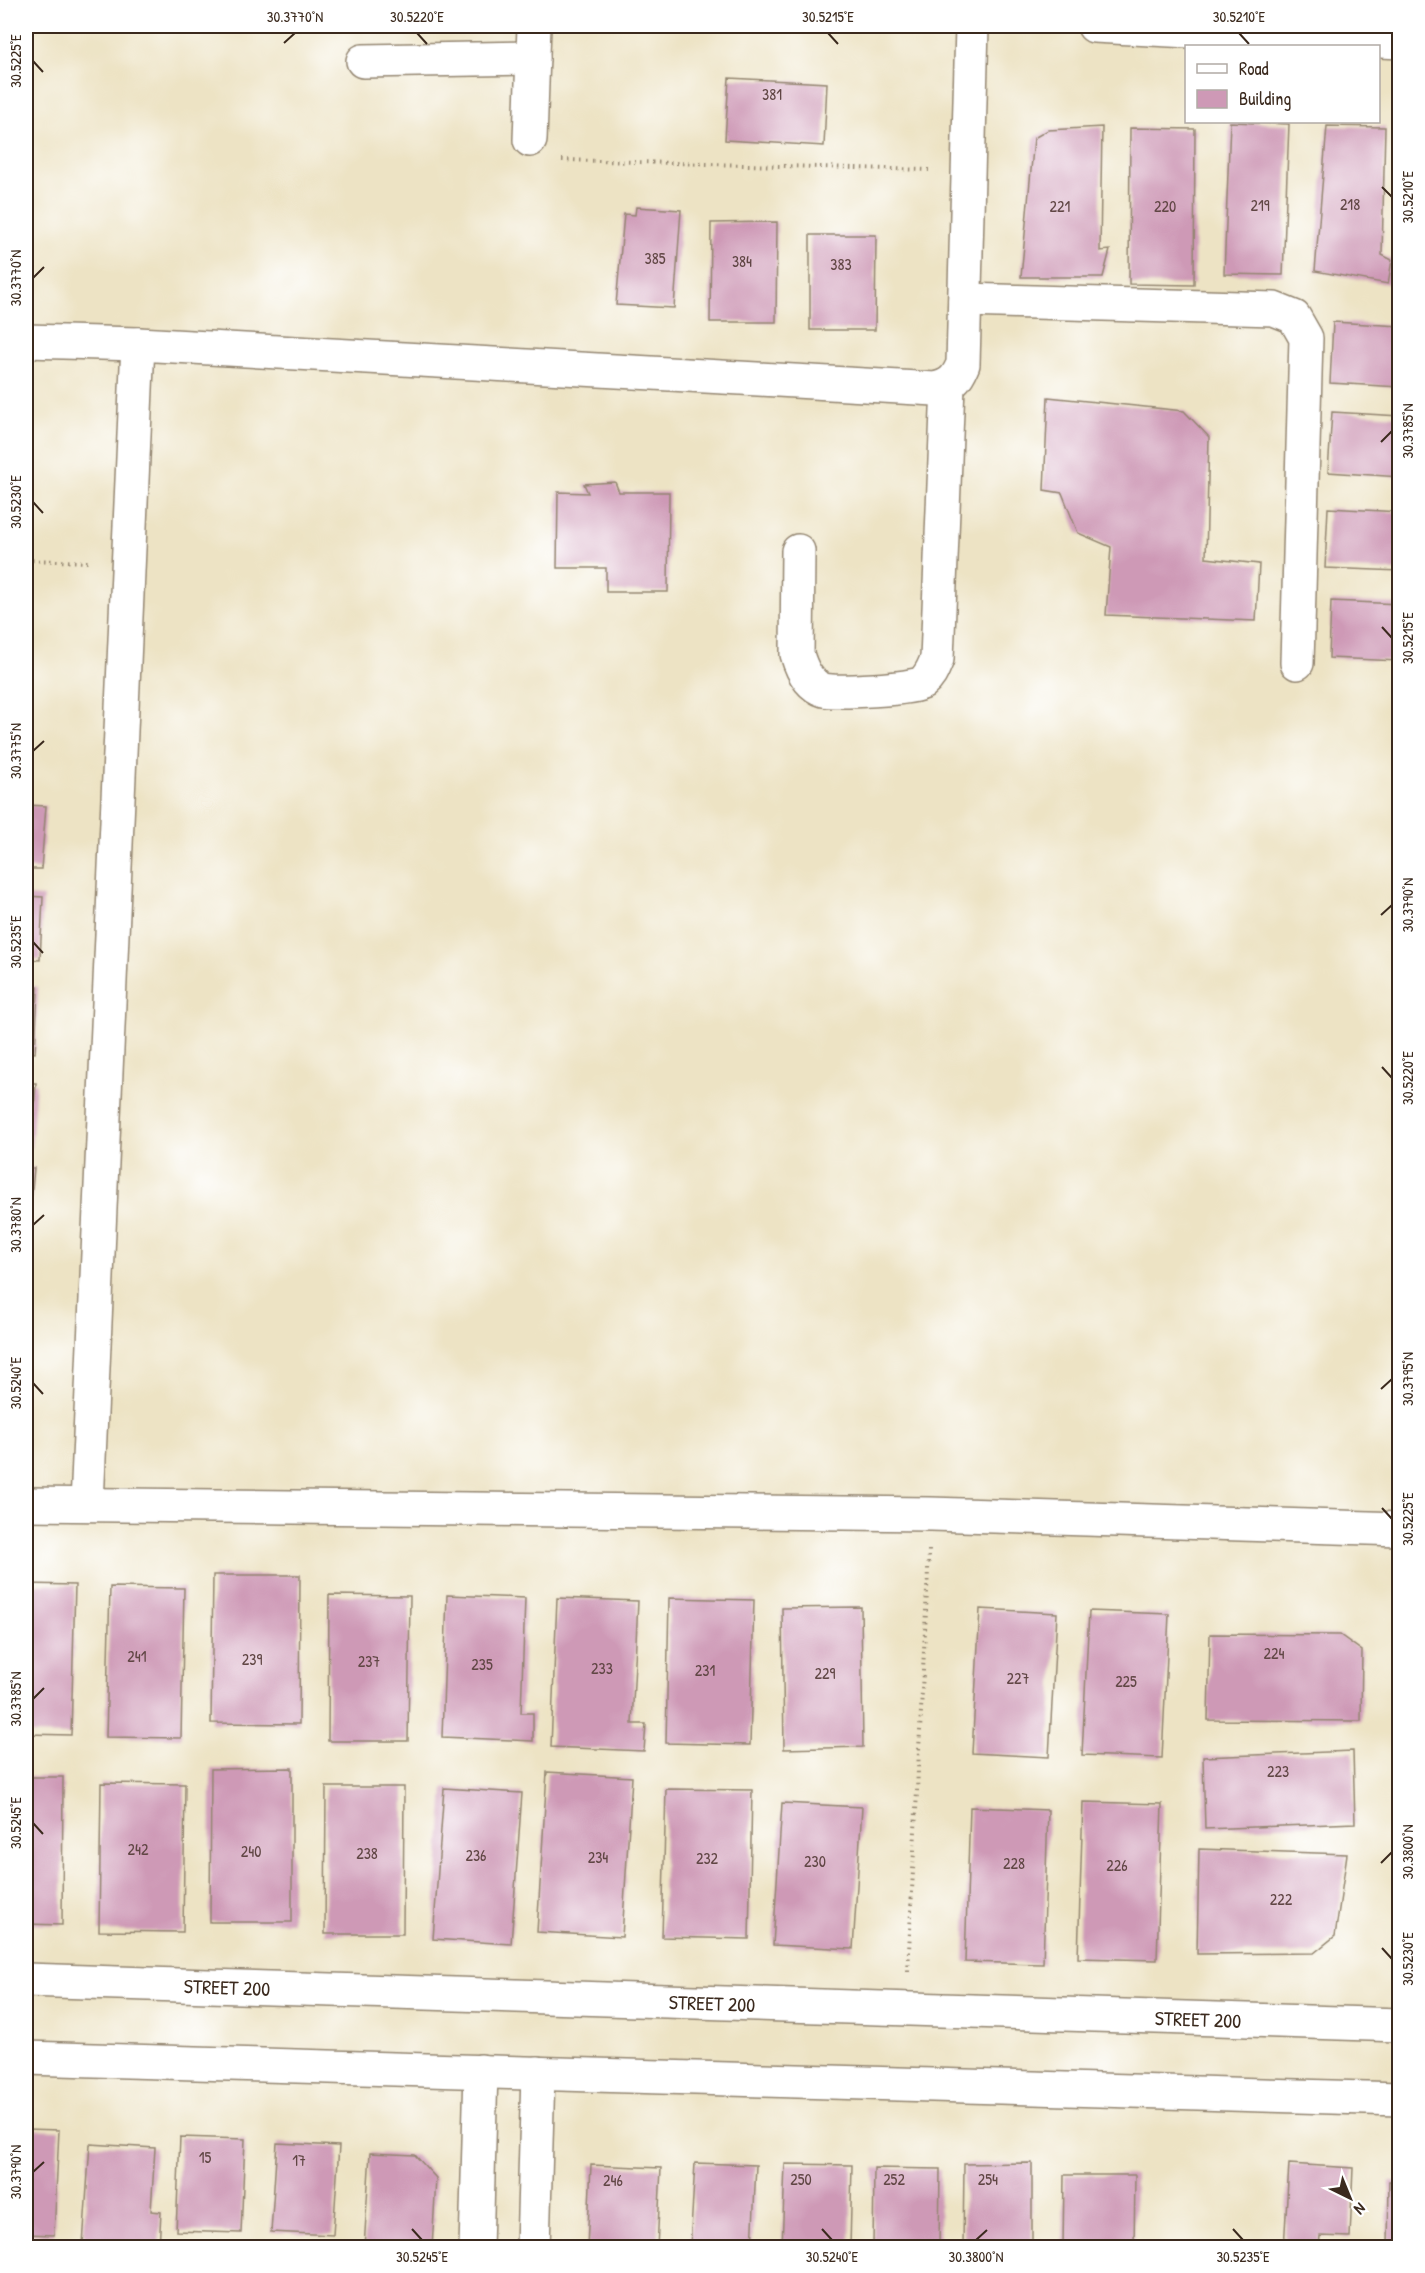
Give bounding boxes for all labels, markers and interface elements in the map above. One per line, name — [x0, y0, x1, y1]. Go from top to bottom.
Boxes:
text: 30.3770°N — [267, 6, 323, 27]
text: 30.5220°E — [390, 6, 444, 27]
text: 30.5215°E — [802, 6, 854, 27]
text: 30.5210°E — [1213, 6, 1266, 27]
text: 30.5225°E — [5, 34, 26, 88]
legend — [1185, 45, 1380, 123]
text: Road — [1239, 56, 1269, 81]
house number: 381 — [762, 83, 782, 105]
text: Building — [1239, 86, 1291, 111]
text: 30.5210°E — [1397, 170, 1418, 223]
house number: 218 — [1340, 193, 1360, 215]
house number: 219 — [1250, 194, 1270, 216]
house number: 221 — [1050, 195, 1071, 217]
house number: 220 — [1154, 195, 1176, 217]
house number: 385 — [645, 247, 666, 269]
text: 30.3770°N — [5, 250, 26, 306]
house number: 384 — [732, 250, 752, 272]
house number: 383 — [830, 253, 852, 275]
text: 30.3785°N — [1397, 403, 1418, 459]
text: 30.5230°E — [5, 475, 26, 529]
text: 30.5215°E — [1397, 612, 1418, 664]
text: 30.3775°N — [5, 723, 26, 779]
text: 30.3790°N — [1397, 878, 1418, 932]
text: 30.5235°E — [5, 915, 26, 969]
text: 30.5220°E — [1397, 1051, 1418, 1105]
text: 30.3780°N — [5, 1197, 26, 1253]
text: 30.3795°N — [1397, 1352, 1418, 1406]
text: 30.5240°E — [5, 1356, 26, 1409]
text: 30.5225°E — [1397, 1492, 1418, 1546]
house number: 224 — [1264, 1642, 1284, 1664]
house number: 241 — [127, 1645, 147, 1667]
house number: 239 — [242, 1648, 262, 1670]
house number: 237 — [358, 1650, 380, 1672]
house number: 235 — [471, 1653, 493, 1675]
house number: 233 — [591, 1657, 613, 1679]
house number: 231 — [695, 1659, 715, 1681]
house number: 229 — [815, 1662, 836, 1684]
house number: 227 — [1007, 1667, 1030, 1689]
house number: 225 — [1115, 1670, 1137, 1692]
text: 30.3785°N — [5, 1671, 26, 1727]
house number: 223 — [1267, 1760, 1289, 1782]
text: 30.5245°E — [5, 1797, 26, 1849]
text: 30.3800°N — [1397, 1825, 1418, 1879]
house number: 242 — [128, 1838, 149, 1860]
house number: 240 — [241, 1840, 261, 1862]
house number: 238 — [356, 1842, 378, 1864]
house number: 236 — [465, 1844, 487, 1866]
house number: 234 — [588, 1846, 608, 1868]
house number: 232 — [696, 1847, 719, 1869]
house number: 230 — [804, 1850, 826, 1872]
house number: 228 — [1003, 1852, 1025, 1874]
house number: 226 — [1106, 1854, 1128, 1876]
house number: 222 — [1270, 1888, 1293, 1910]
text: 30.5230°E — [1397, 1932, 1418, 1986]
street label: STREET 200 — [183, 1972, 271, 2002]
street label: STREET 200 — [668, 1988, 756, 2018]
street label: STREET 200 — [1154, 2004, 1242, 2034]
text: 30.3790°N — [5, 2145, 26, 2199]
house number: 15 — [199, 2146, 212, 2168]
house number: 17 — [292, 2149, 306, 2171]
house number: 250 — [790, 2168, 812, 2190]
house number: 252 — [883, 2168, 905, 2190]
house number: 254 — [978, 2168, 998, 2190]
north arrow — [1320, 2168, 1380, 2228]
house number: 246 — [603, 2169, 623, 2191]
text: N — [1349, 2198, 1371, 2220]
text: 30.5245°E — [396, 2246, 448, 2267]
text: 30.5240°E — [806, 2246, 859, 2267]
text: 30.3800°N — [949, 2246, 1003, 2267]
text: 30.5235°E — [1216, 2246, 1270, 2267]

